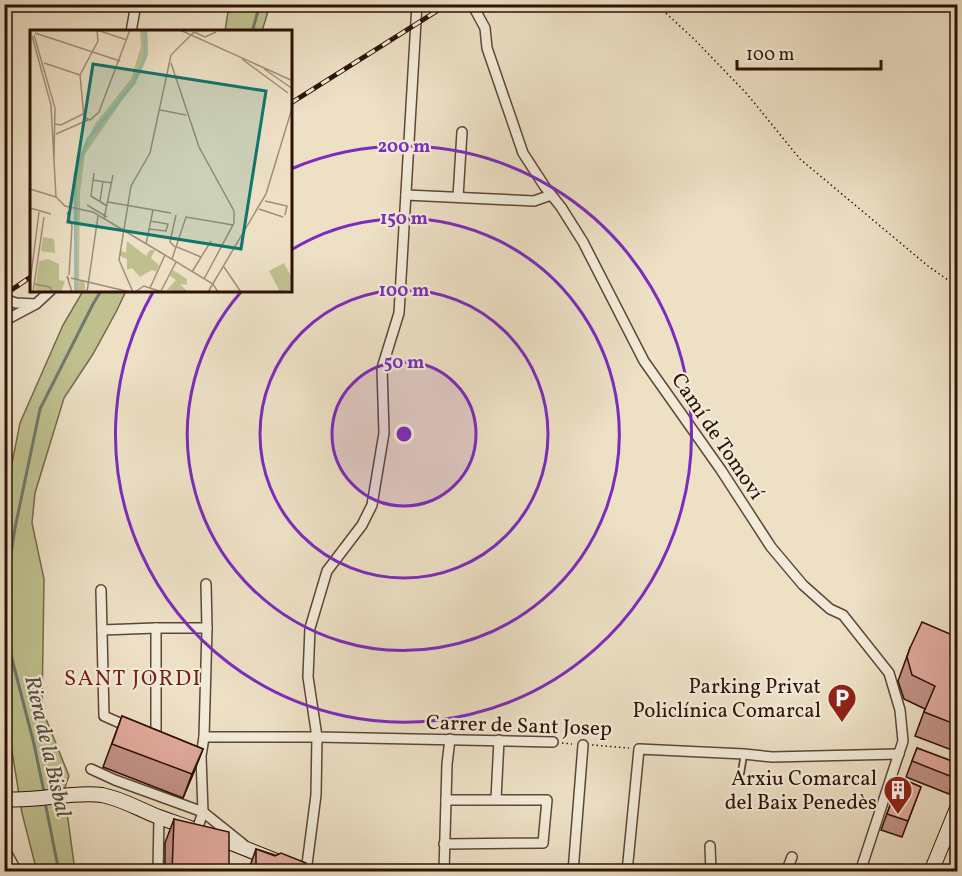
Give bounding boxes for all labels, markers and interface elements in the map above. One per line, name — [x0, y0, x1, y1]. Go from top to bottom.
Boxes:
inset map — [30, 30, 292, 292]
scale bar — [737, 33, 881, 71]
text: 100 m — [746, 43, 795, 68]
text: 200 m — [378, 135, 430, 160]
text: 150 m — [380, 207, 428, 232]
text: 100 m — [379, 279, 429, 304]
text: 50 m — [384, 351, 424, 376]
street label: Camí de Tomoví — [663, 368, 770, 507]
centre of rings — [394, 424, 414, 444]
district label: SANT JORDI — [64, 664, 202, 695]
water label: Riera de la Bisbal — [15, 673, 78, 821]
place label: Parking Privat Policlínica Comarcal — [632, 673, 821, 726]
parking icon: Parking Privat Policlínica Comarcal — [826, 682, 858, 724]
street label: Carrer de Sant Josep — [426, 709, 612, 744]
place label: Arxiu Comarcal del Baix Penedès — [725, 765, 877, 818]
building icon: Arxiu Comarcal del Baix Penedès — [882, 774, 914, 816]

